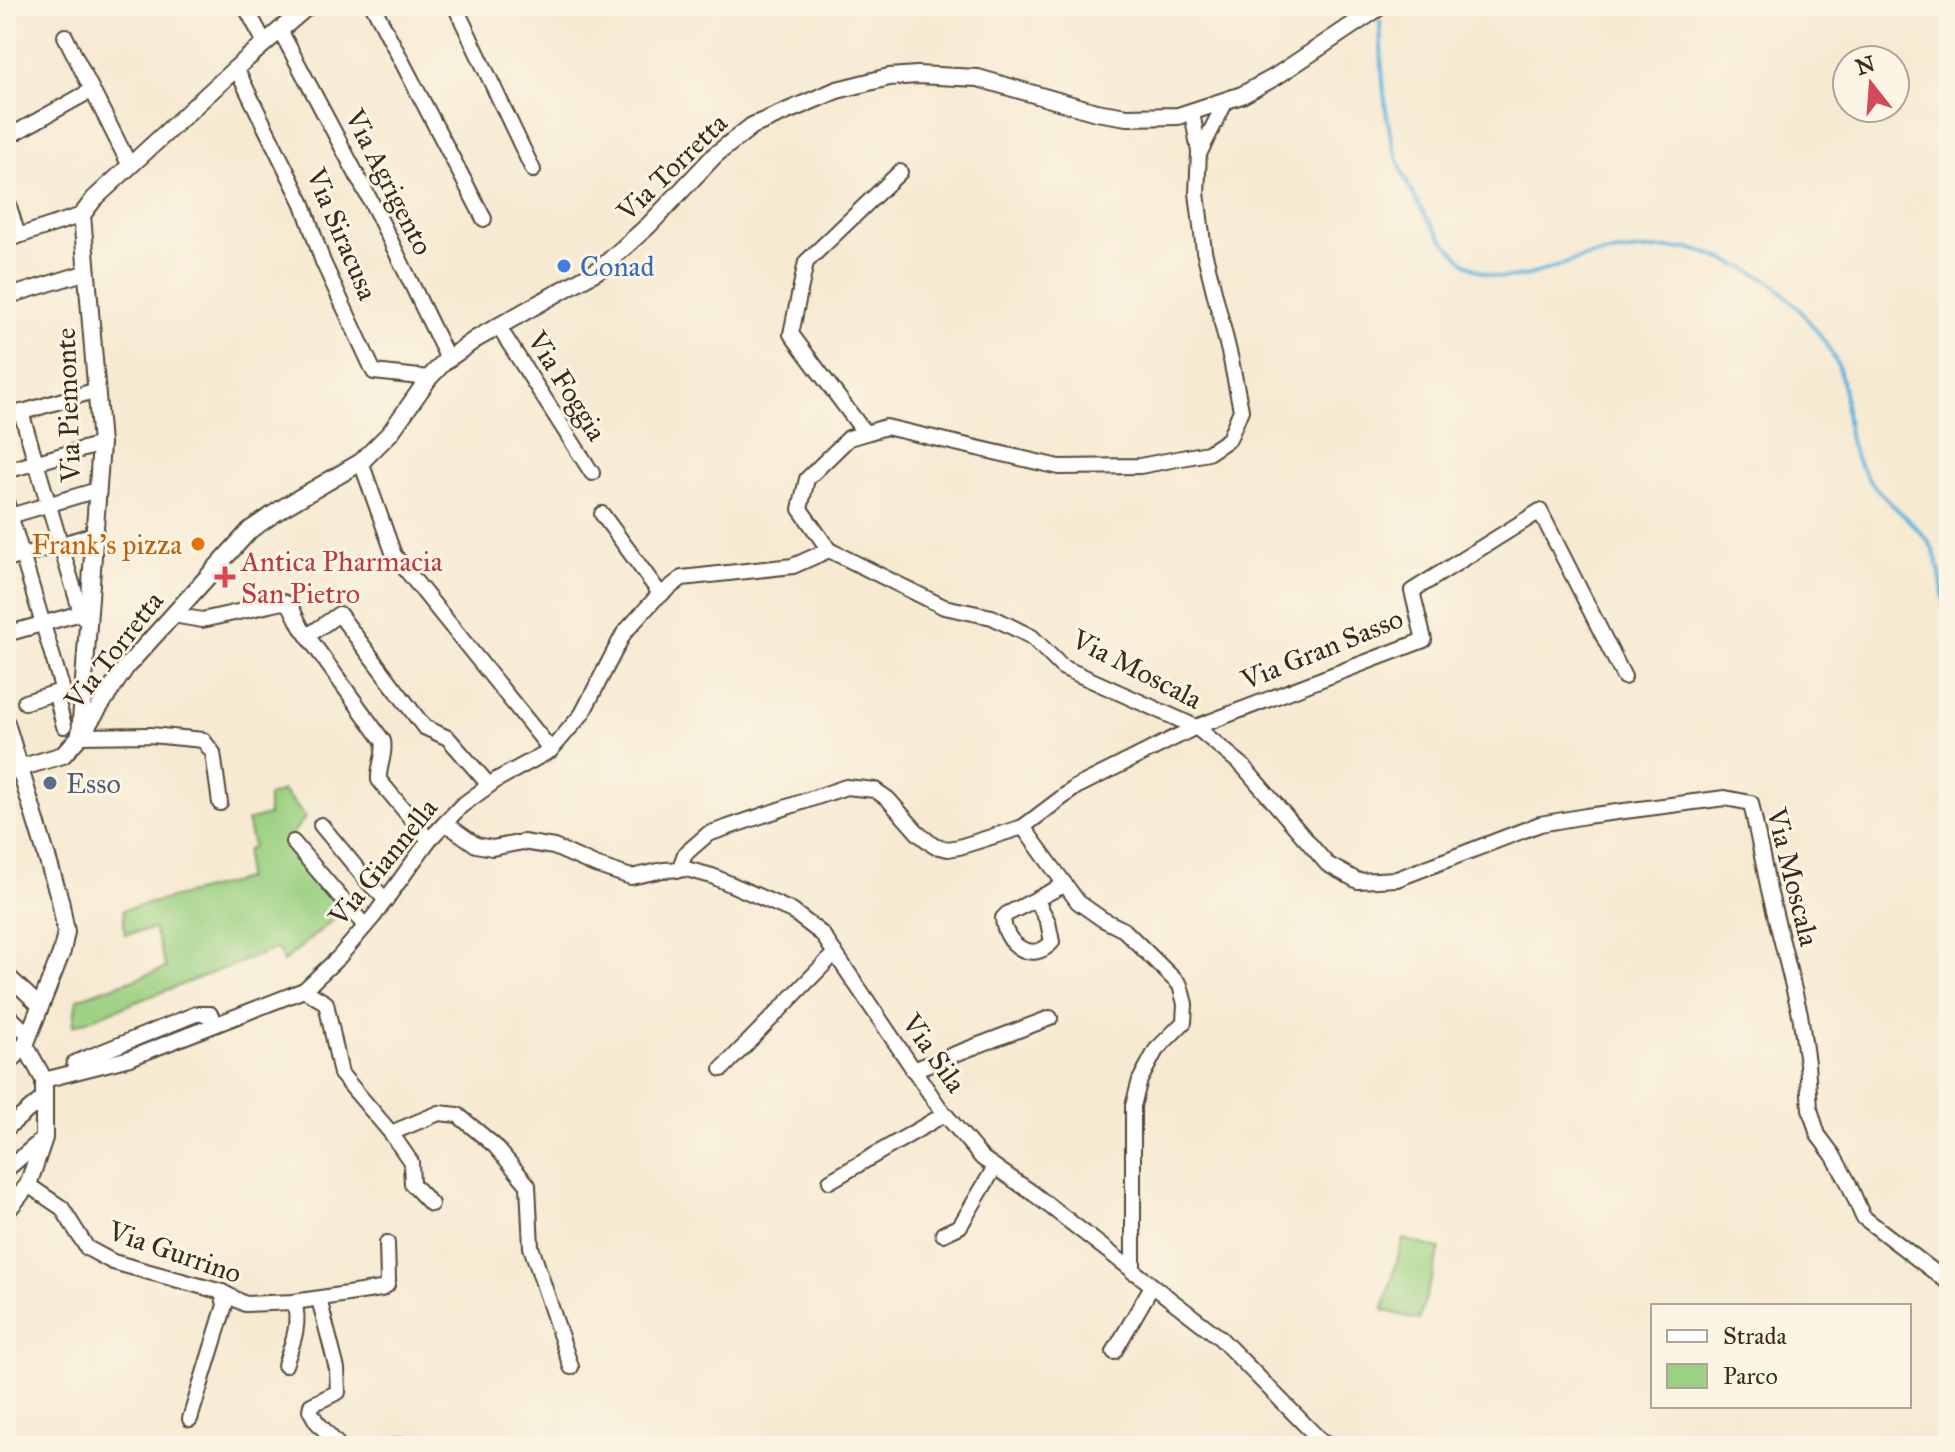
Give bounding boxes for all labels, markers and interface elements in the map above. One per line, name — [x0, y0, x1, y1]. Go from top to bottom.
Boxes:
north arrow — [1831, 44, 1911, 124]
text: N — [1852, 50, 1878, 81]
street label: Via Agrigento — [337, 102, 441, 261]
street label: Via Torretta — [609, 106, 735, 229]
street label: Via Siracusa — [298, 162, 386, 305]
place label: Conad — [580, 249, 654, 284]
marker: Conad — [555, 257, 573, 275]
street label: Via Foggia — [519, 324, 614, 447]
street label: Via Piemonte — [48, 327, 88, 484]
place label: Frank's pizza — [31, 527, 182, 562]
marker: Frank's pizza — [189, 535, 207, 553]
place label: Antica Pharmacia San Pietro — [240, 544, 443, 611]
marker: Antica Pharmacia San Pietro — [216, 568, 234, 586]
street label: Via Torretta — [56, 584, 171, 717]
street label: Via Gran Sasso — [1235, 601, 1408, 698]
street label: Via Moscala — [1065, 621, 1208, 717]
place label: Esso — [66, 766, 121, 801]
marker: Esso — [41, 774, 59, 792]
street label: Via Giannella — [320, 791, 445, 934]
street label: Via Moscala — [1759, 803, 1827, 950]
street label: Via Sila — [894, 1006, 974, 1099]
street label: Via Gurrino — [103, 1213, 246, 1291]
legend — [1651, 1304, 1911, 1408]
text: Strada — [1723, 1321, 1787, 1351]
text: Parco — [1723, 1361, 1778, 1391]

